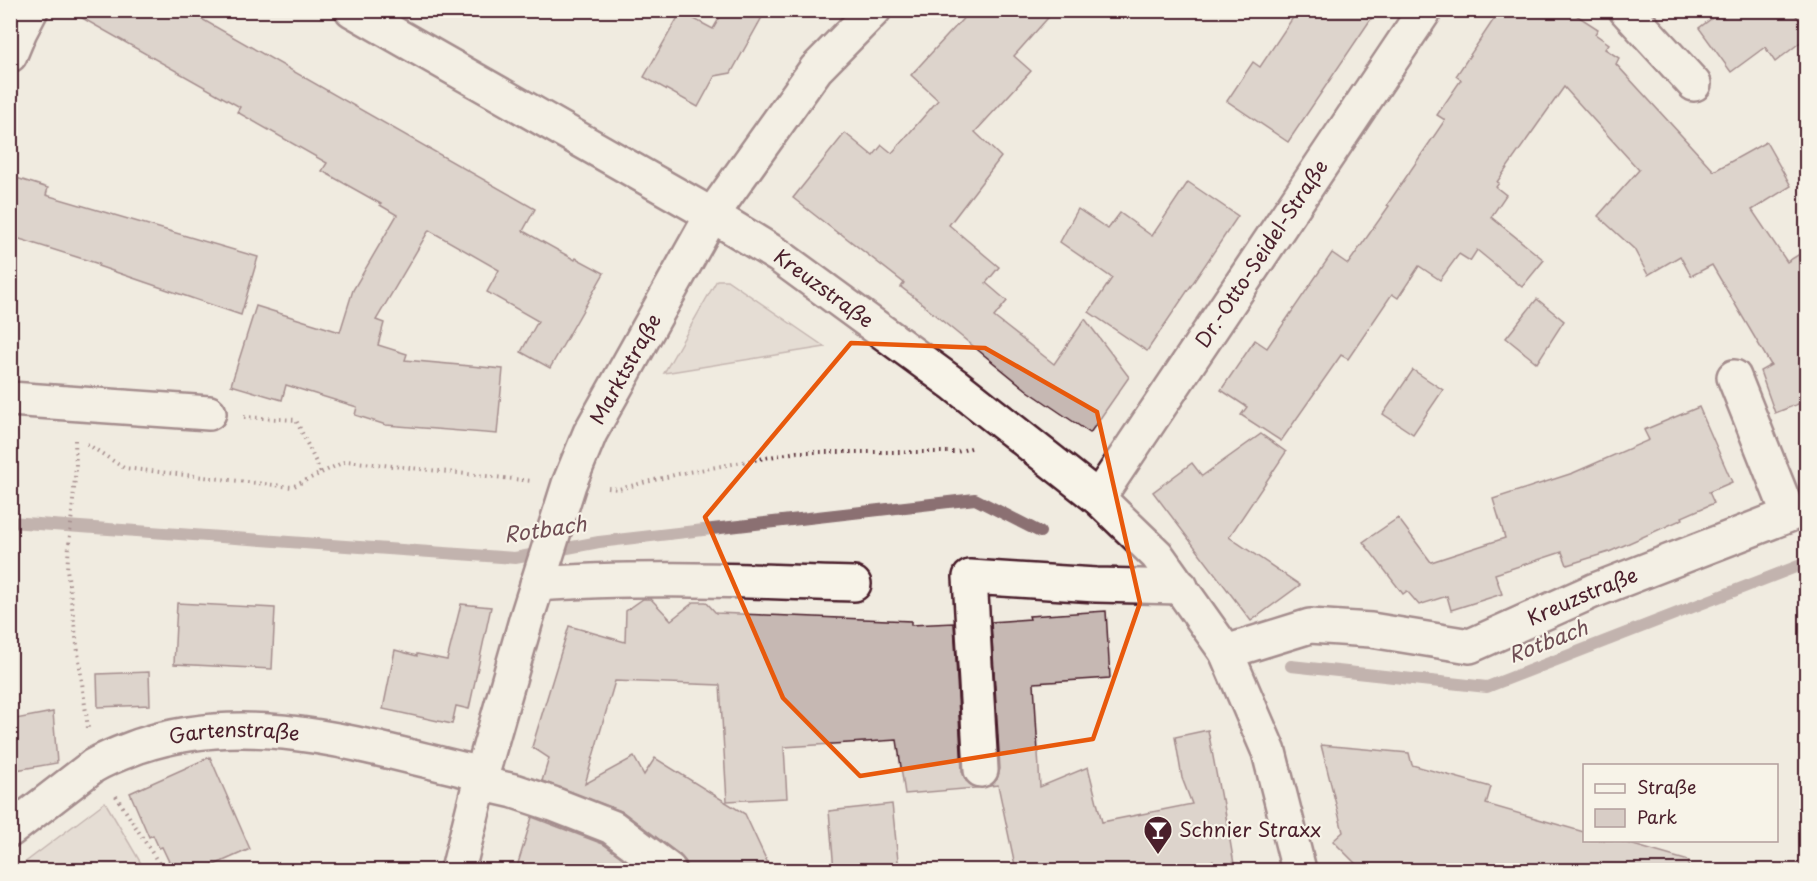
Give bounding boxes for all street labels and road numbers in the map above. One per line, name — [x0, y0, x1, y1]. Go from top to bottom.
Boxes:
street label: Dr.-Otto-Seidel-Straße — [1187, 153, 1335, 353]
street label: Kreuzstraße — [768, 241, 880, 335]
street label: Marktstraße — [582, 308, 668, 430]
street label: Kreuzstraße — [1522, 559, 1642, 633]
street label: Gartenstraße — [166, 714, 302, 751]

